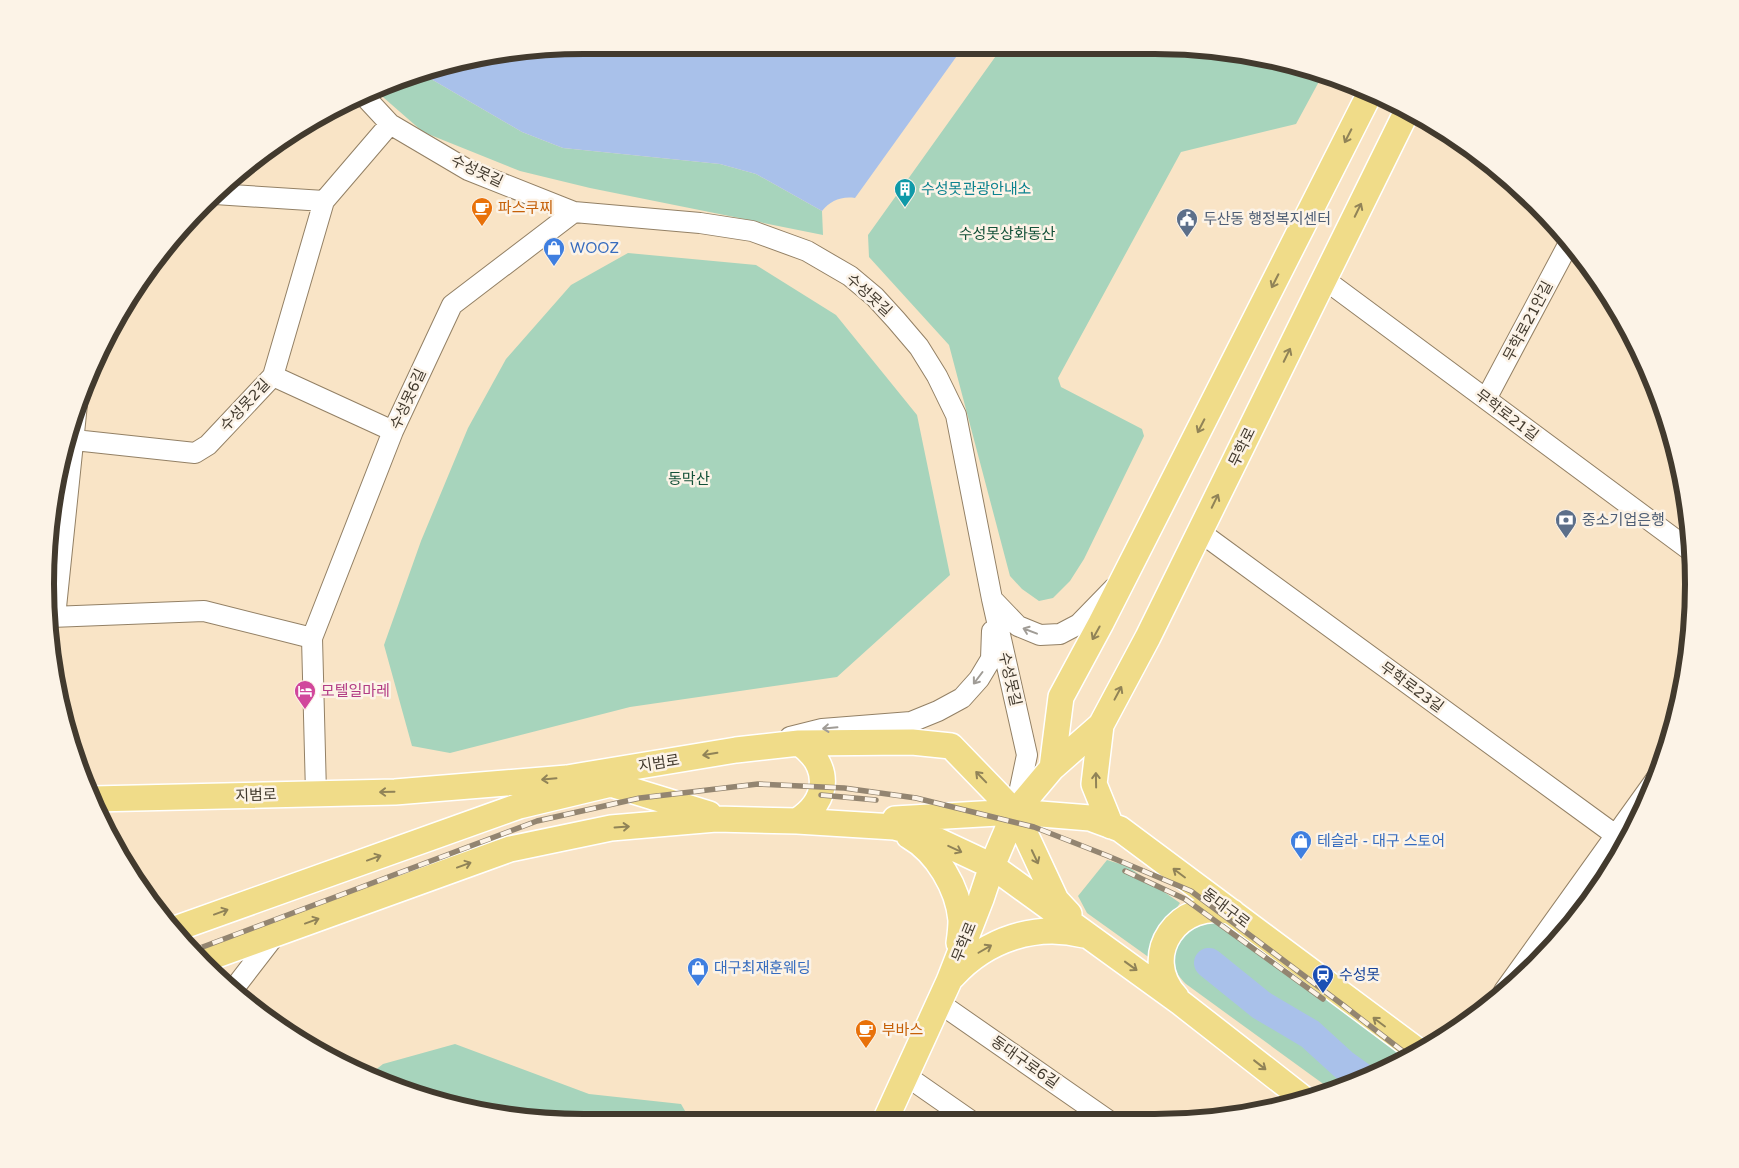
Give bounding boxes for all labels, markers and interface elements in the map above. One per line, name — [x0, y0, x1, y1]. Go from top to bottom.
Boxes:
one-way arrow — [1343, 128, 1352, 143]
street label: 수성못길 — [448, 151, 506, 191]
building icon: 수성못관광안내소 — [893, 177, 917, 208]
place label: 수성못관광안내소 — [921, 180, 1032, 198]
cafe icon: 파스쿠찌 — [470, 196, 494, 227]
place label: 파스쿠찌 — [498, 199, 553, 217]
one-way arrow — [1353, 202, 1363, 217]
public building icon: 두산동 행정복지센터 — [1175, 207, 1199, 238]
place label: 두산동 행정복지센터 — [1203, 210, 1331, 228]
park label: 수성못상화동산 — [959, 225, 1055, 243]
shop icon: WOOZ — [542, 236, 566, 267]
place label: WOOZ — [570, 239, 619, 257]
street label: 수성못길 — [842, 270, 896, 320]
one-way arrow — [1270, 274, 1280, 289]
street label: 무학로21안길 — [1499, 278, 1557, 364]
one-way arrow — [1282, 348, 1292, 363]
street label: 수성못6길 — [386, 366, 430, 432]
street label: 수성못2길 — [216, 375, 274, 435]
street label: 무학로21길 — [1472, 386, 1542, 444]
one-way arrow — [1196, 418, 1205, 433]
street label: 무학로 — [1225, 424, 1259, 470]
park label: 동막산 — [668, 470, 710, 488]
one-way arrow — [1211, 494, 1220, 509]
bank icon: 중소기업은행 — [1554, 508, 1578, 539]
place label: 중소기업은행 — [1582, 511, 1665, 529]
one-way arrow — [1023, 626, 1038, 635]
one-way arrow — [1091, 626, 1101, 641]
street label: 수성못길 — [995, 650, 1025, 708]
street label: 무학로23길 — [1377, 658, 1447, 716]
one-way arrow — [973, 671, 984, 684]
hotel icon: 모텔일마레 — [293, 679, 317, 710]
place label: 모텔일마레 — [321, 682, 390, 700]
one-way arrow — [1114, 686, 1123, 701]
one-way arrow — [823, 724, 839, 733]
one-way arrow — [702, 750, 718, 760]
street label: 지범로 — [637, 751, 681, 775]
one-way arrow — [975, 771, 987, 784]
one-way arrow — [1091, 773, 1100, 789]
one-way arrow — [542, 774, 558, 784]
street label: 지범로 — [235, 785, 277, 805]
one-way arrow — [380, 787, 396, 797]
one-way arrow — [613, 822, 629, 831]
shop icon: 테슬라 - 대구 스토어 — [1289, 829, 1313, 860]
place label: 테슬라 - 대구 스토어 — [1317, 832, 1445, 850]
one-way arrow — [947, 844, 962, 854]
one-way arrow — [1031, 849, 1041, 864]
one-way arrow — [366, 853, 381, 862]
one-way arrow — [456, 860, 472, 869]
one-way arrow — [1172, 868, 1186, 878]
street label: 동대구로 — [1199, 884, 1253, 932]
one-way arrow — [213, 907, 228, 916]
one-way arrow — [303, 916, 319, 925]
street label: 무학로 — [948, 919, 980, 965]
one-way arrow — [978, 944, 993, 954]
shop icon: 대구최재훈웨딩 — [686, 956, 710, 987]
place label: 대구최재훈웨딩 — [714, 959, 811, 977]
one-way arrow — [1124, 961, 1138, 971]
station icon: 수성못 — [1311, 963, 1335, 994]
place label: 수성못 — [1339, 966, 1380, 984]
one-way arrow — [1372, 1017, 1386, 1027]
cafe icon: 부바스 — [854, 1018, 878, 1049]
place label: 부바스 — [882, 1021, 924, 1039]
street label: 동대구로6길 — [988, 1032, 1062, 1092]
one-way arrow — [1253, 1060, 1267, 1070]

